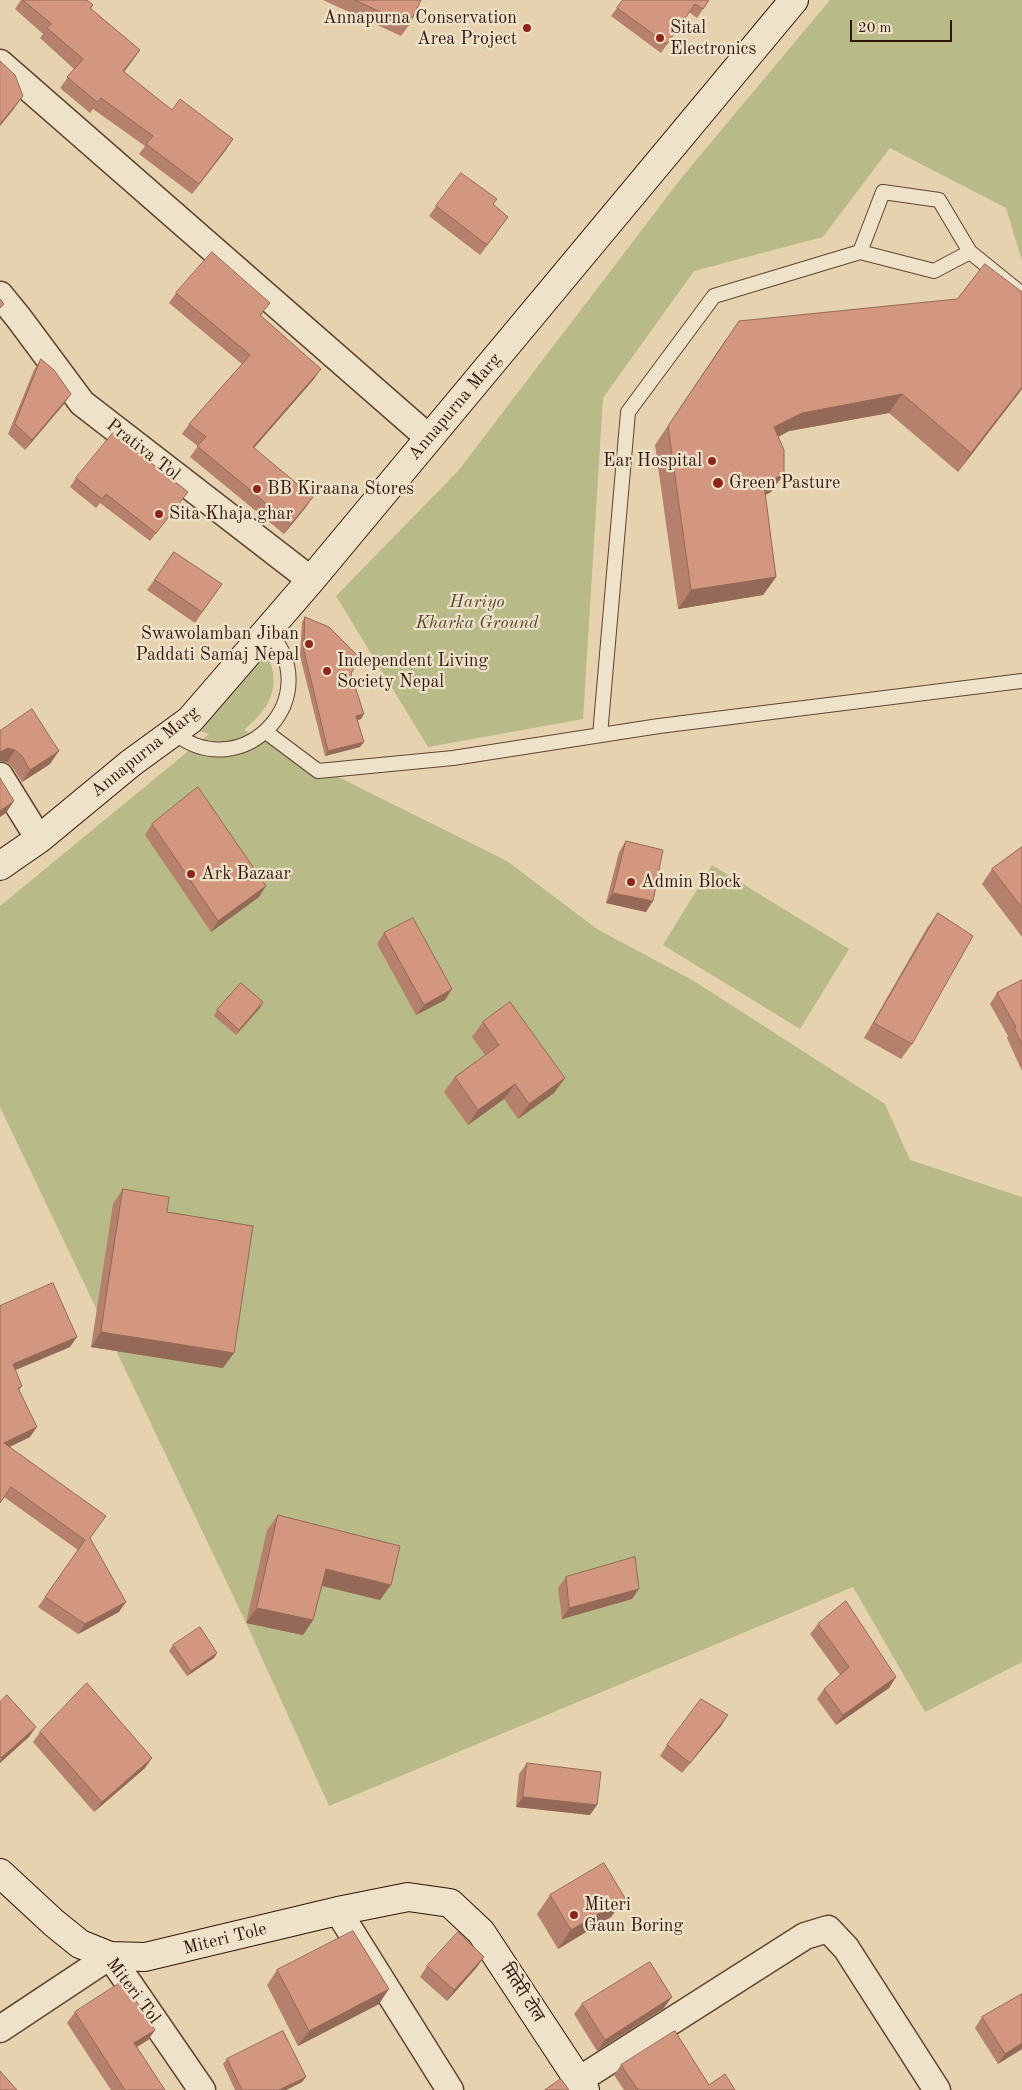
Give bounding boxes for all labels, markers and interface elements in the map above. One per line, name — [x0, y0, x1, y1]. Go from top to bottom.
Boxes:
place label: Annapurna Conservation Area Project — [323, 7, 517, 50]
scale bar — [852, 10, 954, 42]
place label: Sital Electronics — [670, 17, 756, 59]
text: 20 m — [858, 21, 892, 36]
marker: Annapurna Conservation Area Project — [521, 22, 533, 34]
marker: Sital Electronics — [654, 32, 666, 44]
street label: Annapurna Marg — [404, 349, 506, 465]
street label: Prativa Tol — [102, 414, 184, 486]
place label: Ear Hospital — [603, 450, 702, 472]
marker: Ear Hospital — [706, 455, 718, 467]
place label: Green Pasture — [729, 472, 840, 494]
marker: Green Pasture — [711, 476, 725, 490]
place label: BB Kiraana Stores — [267, 478, 414, 500]
marker: BB Kiraana Stores — [251, 483, 263, 495]
place label: Sita Khaja ghar — [169, 503, 293, 525]
marker: Sita Khaja ghar — [153, 508, 165, 520]
park label: Hariyo Kharka Ground — [415, 591, 539, 634]
place label: Swawolamban Jiban Paddati Samaj Nepal — [136, 623, 299, 666]
marker: Swawolamban Jiban Paddati Samaj Nepal — [303, 638, 315, 650]
place label: Independent Living Society Nepal — [337, 650, 488, 692]
marker: Independent Living Society Nepal — [321, 665, 333, 677]
street label: Annapurna Marg — [86, 702, 204, 802]
place label: Ark Bazaar — [201, 863, 291, 885]
marker: Ark Bazaar — [185, 868, 197, 880]
place label: Admin Block — [641, 871, 741, 893]
marker: Admin Block — [625, 876, 637, 888]
place label: Miteri Gaun Boring — [584, 1894, 683, 1936]
marker: Miteri Gaun Boring — [568, 1909, 580, 1921]
street label: Miteri Tole — [181, 1918, 269, 1960]
street label: Miteri Tol — [101, 1954, 165, 2028]
street label: मितेरी टोल — [495, 1960, 549, 2026]

